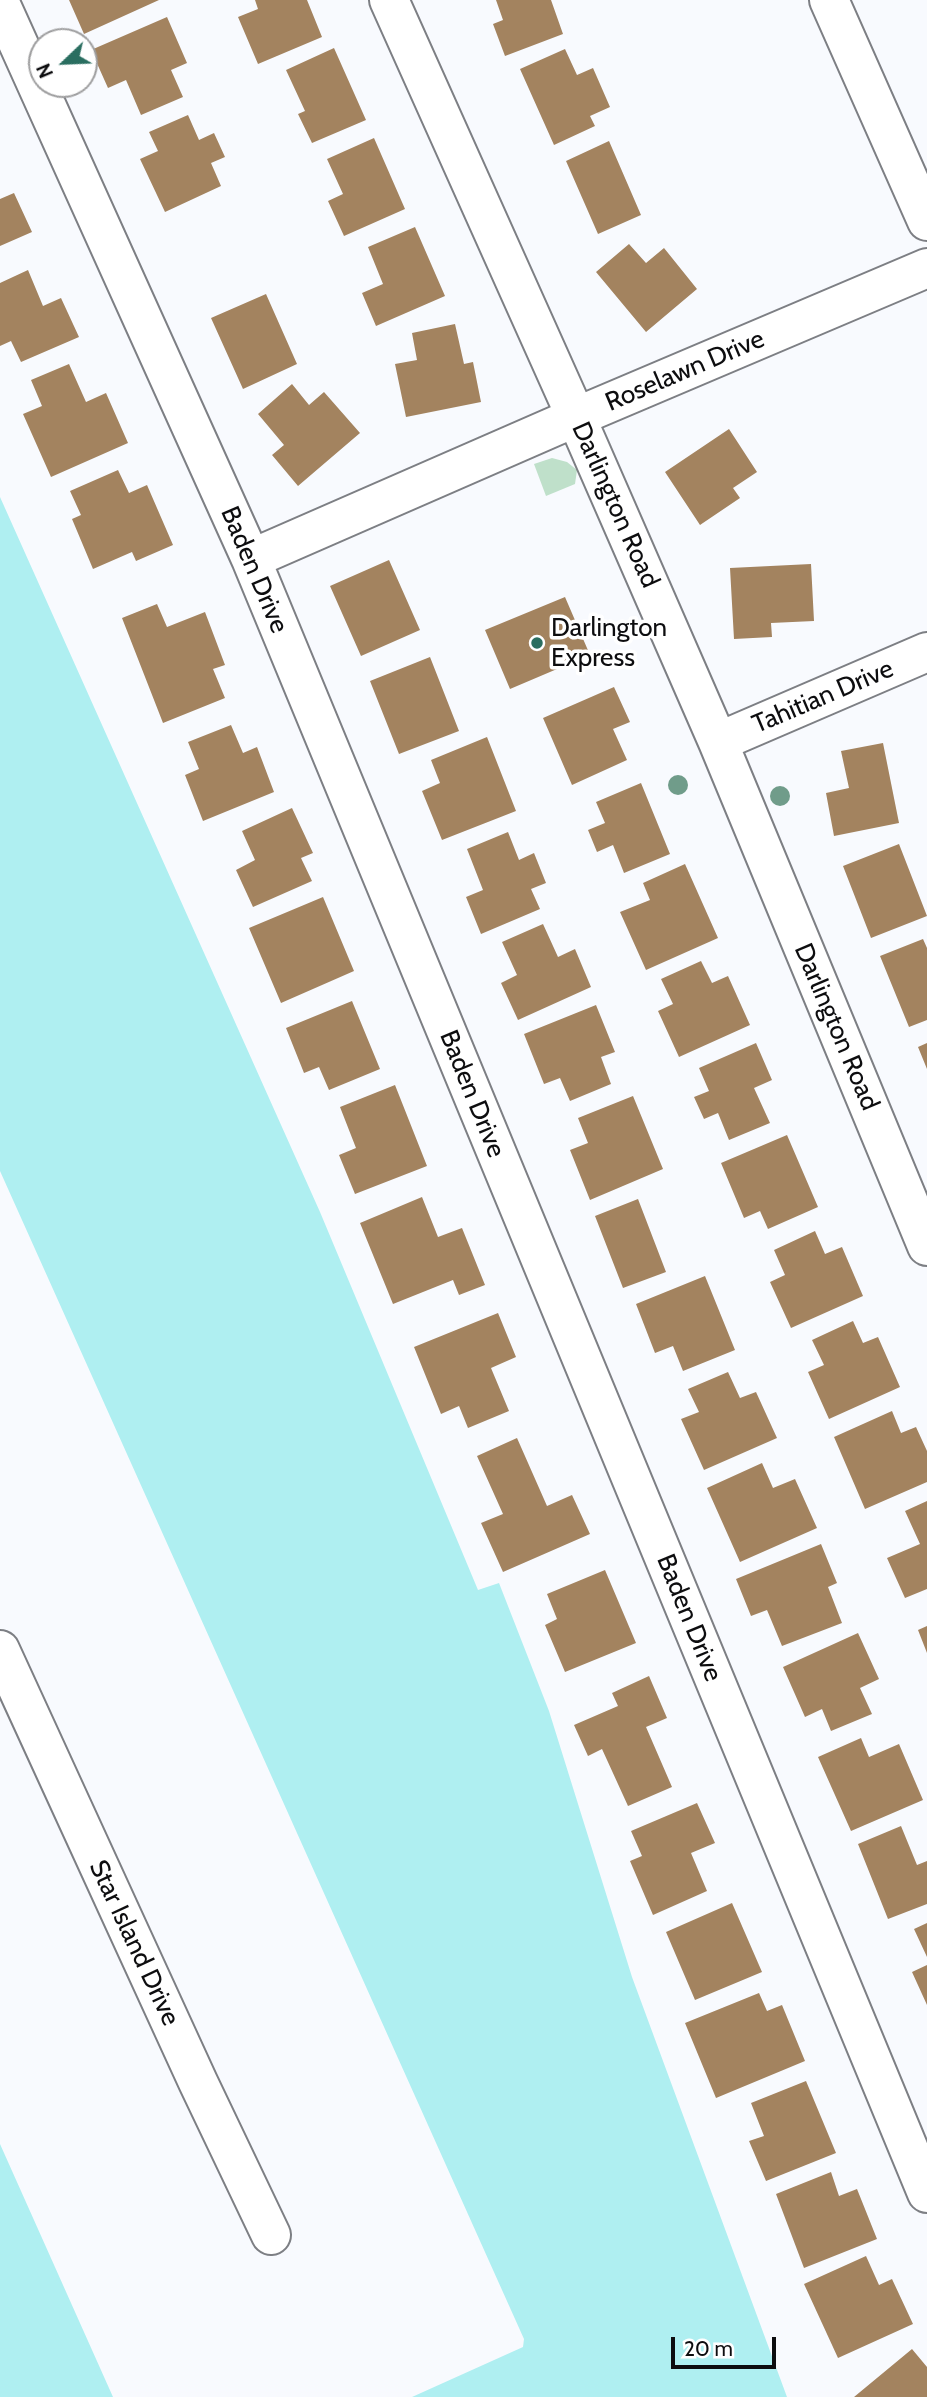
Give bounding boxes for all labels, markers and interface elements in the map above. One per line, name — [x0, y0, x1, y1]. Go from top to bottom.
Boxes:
north arrow — [28, 28, 98, 98]
text: N — [32, 60, 58, 81]
street label: Roselawn Drive — [601, 324, 769, 418]
street label: Darlington Road — [564, 417, 666, 593]
street label: Baden Drive — [213, 502, 295, 638]
place label: Darlington Express — [551, 612, 667, 674]
marker: Darlington Express — [529, 635, 545, 651]
street label: Tahitian Drive — [748, 653, 898, 741]
street label: Darlington Road — [787, 939, 885, 1115]
street label: Baden Drive — [432, 1026, 512, 1162]
street label: Baden Drive — [649, 1550, 729, 1686]
street label: Star Island Drive — [82, 1855, 186, 2031]
scale bar — [675, 2324, 780, 2368]
text: 20 m — [684, 2336, 733, 2361]

